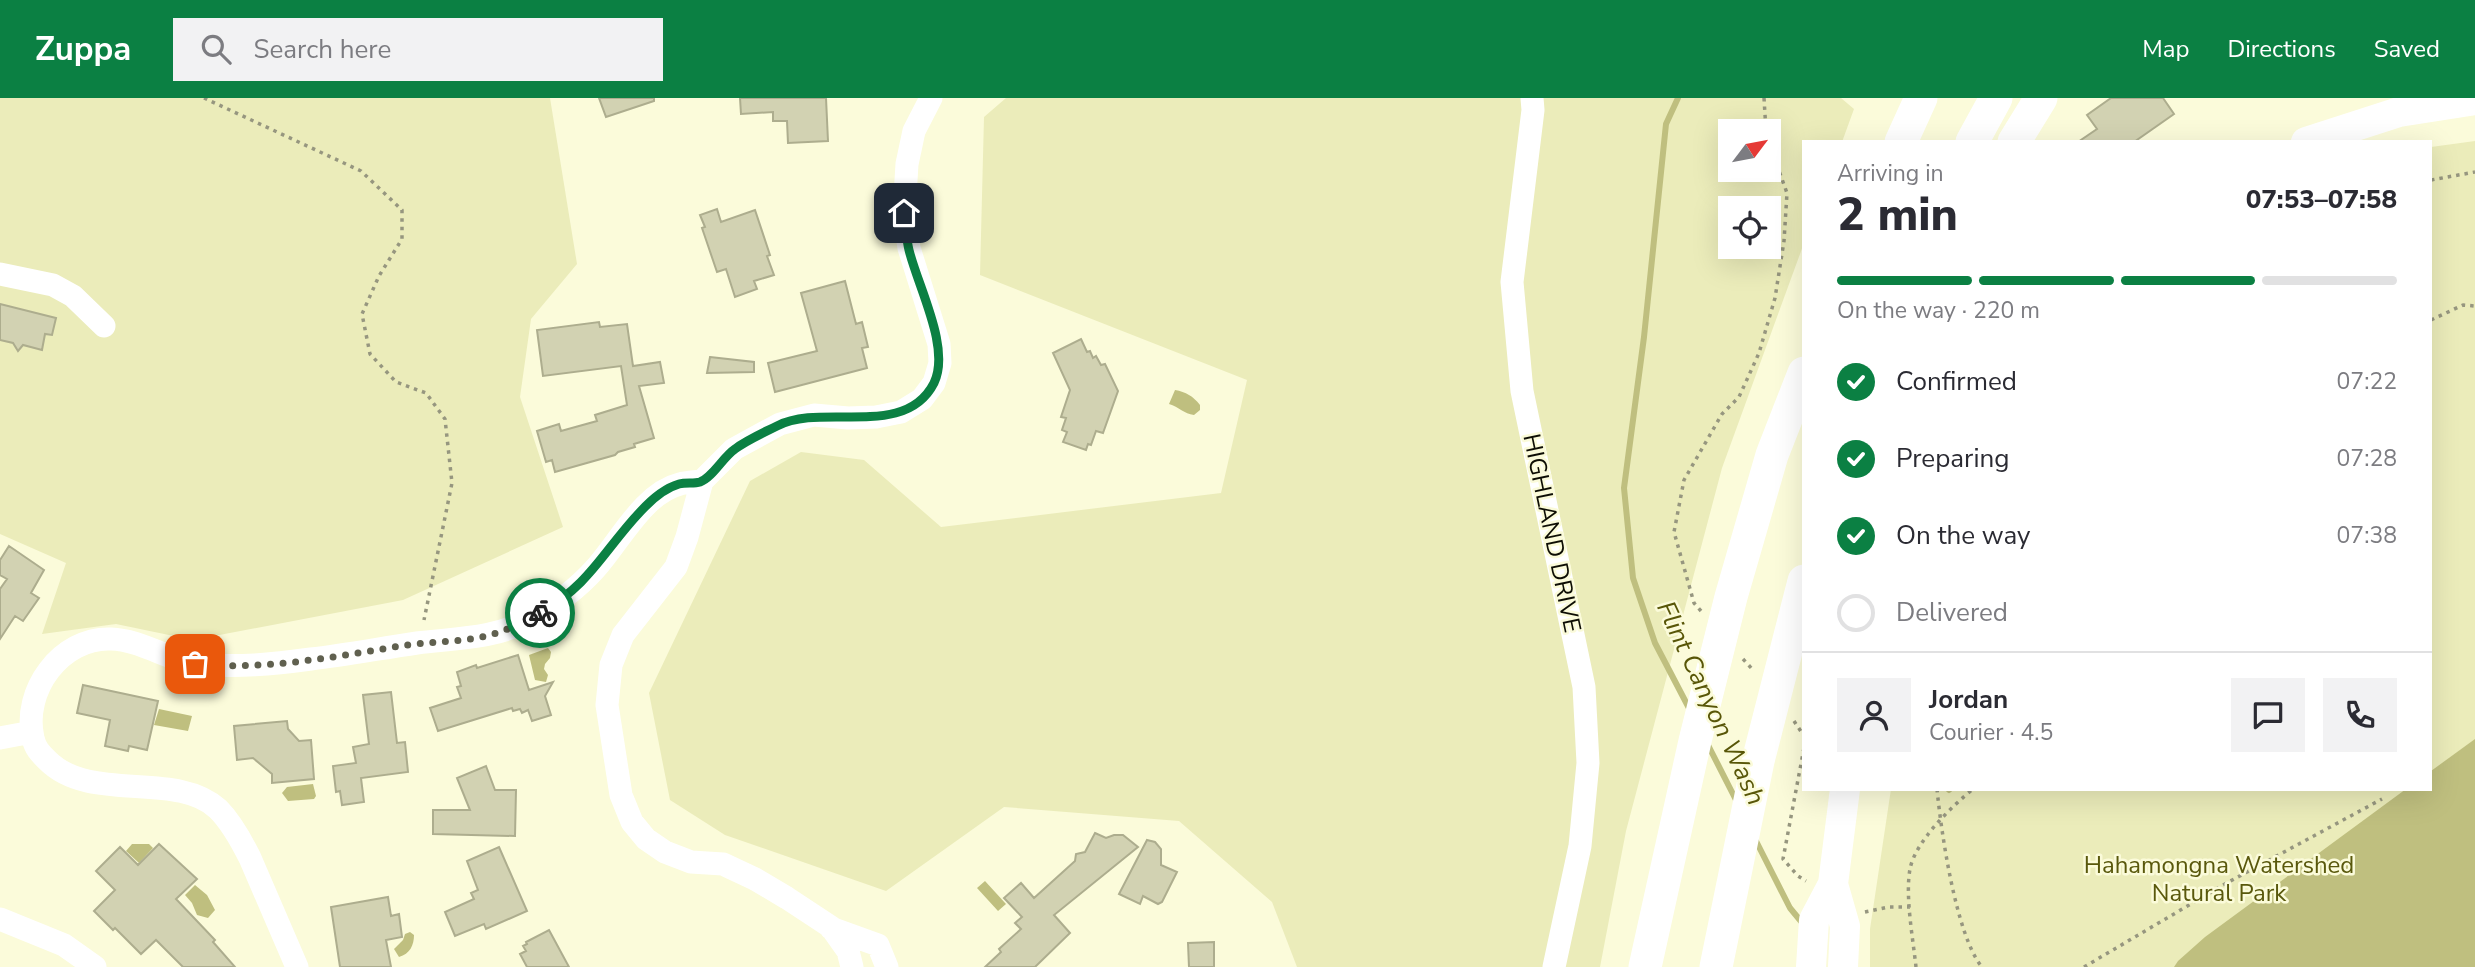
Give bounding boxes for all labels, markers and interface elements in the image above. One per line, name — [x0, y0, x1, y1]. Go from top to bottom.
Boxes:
search box — [173, 18, 663, 81]
text: Zuppa — [35, 27, 131, 72]
icon: search — [197, 30, 235, 68]
text: Search here — [253, 32, 391, 67]
text: Map — [2142, 33, 2189, 65]
text: Directions — [2227, 33, 2336, 65]
text: Saved — [2374, 33, 2440, 65]
north arrow — [1718, 119, 1782, 182]
map controls — [1718, 119, 1781, 259]
text: Arriving in — [1837, 158, 1944, 189]
text: 07:53–07:58 — [2246, 182, 2397, 217]
pin — [874, 183, 934, 243]
text: 2 min — [1837, 183, 1958, 246]
icon: home — [885, 194, 923, 232]
button: locate — [1718, 196, 1781, 259]
text: On the way · 220 m — [1837, 295, 2040, 326]
icon: check — [1837, 363, 1875, 401]
text: Confirmed — [1896, 364, 2017, 399]
text: 07:22 — [2337, 366, 2397, 397]
street label: HIGHLAND DRIVE — [1515, 431, 1589, 635]
icon: check — [1837, 440, 1875, 478]
text: Preparing — [1896, 441, 2009, 476]
text: 07:28 — [2337, 443, 2397, 474]
icon: check — [1837, 517, 1875, 555]
text: On the way — [1896, 518, 2030, 553]
text: 07:38 — [2337, 520, 2397, 551]
courier — [505, 578, 575, 648]
icon: bike — [521, 594, 559, 632]
water label: Flint Canyon Wash — [1648, 595, 1774, 811]
text: Delivered — [1896, 595, 2008, 630]
pin — [165, 634, 225, 694]
icon: bag — [176, 645, 214, 683]
button: person — [1837, 678, 1911, 752]
button: chat — [2231, 678, 2305, 752]
button: phone — [2323, 678, 2397, 752]
text: Jordan — [1929, 682, 2008, 717]
text: Courier · 4.5 — [1929, 717, 2053, 748]
park label: Hahamongna Watershed Natural Park — [2084, 849, 2354, 909]

